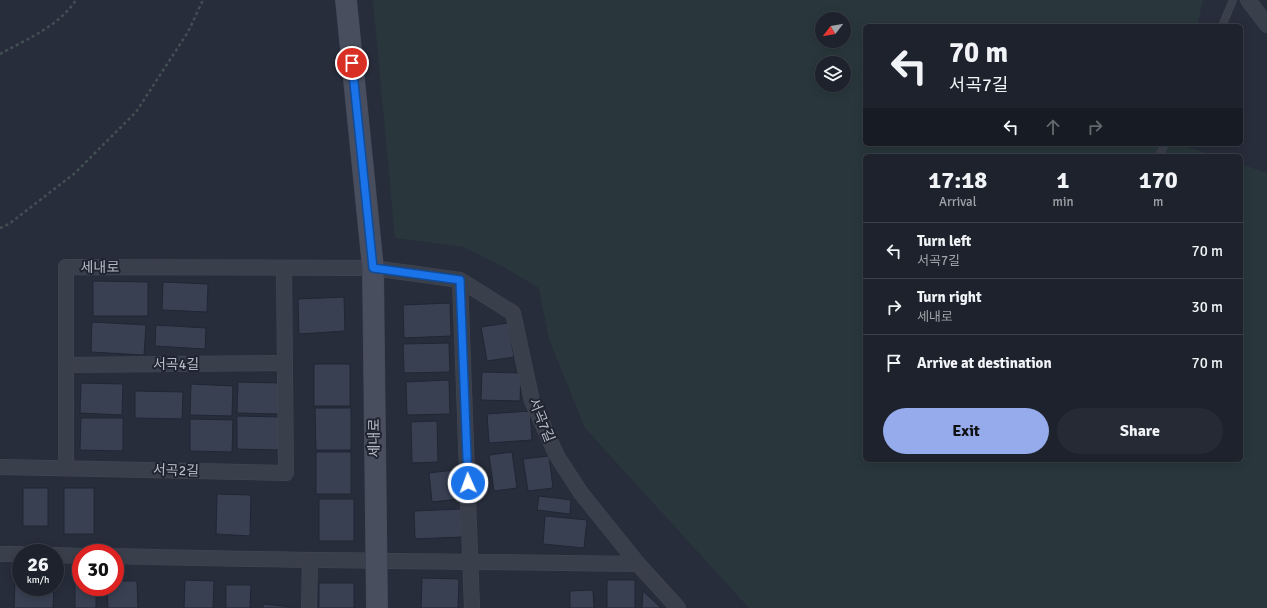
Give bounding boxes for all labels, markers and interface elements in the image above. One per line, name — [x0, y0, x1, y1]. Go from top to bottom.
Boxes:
north arrow — [815, 12, 851, 48]
map controls — [815, 12, 851, 92]
text: 70 m — [949, 36, 1008, 70]
icon: left — [883, 40, 935, 92]
pin — [335, 46, 369, 80]
icon: arrive — [341, 52, 363, 74]
button: layers — [815, 56, 851, 92]
text: 서곡7길 — [949, 74, 1008, 96]
icon: left — [1000, 116, 1022, 138]
icon: ahead — [1042, 116, 1064, 138]
icon: right — [1084, 116, 1106, 138]
text: 17:18 — [928, 165, 987, 195]
text: 1 — [1057, 165, 1069, 195]
text: 170 — [1139, 165, 1178, 195]
text: Arrival — [939, 194, 976, 210]
text: min — [1053, 194, 1074, 210]
text: m — [1153, 194, 1163, 210]
text: Turn left — [917, 232, 971, 250]
icon: left — [883, 240, 905, 262]
text: 70 m — [1192, 242, 1223, 260]
text: 서곡7길 — [917, 253, 960, 269]
street label: 세내로 — [81, 259, 119, 276]
text: Turn right — [917, 288, 982, 306]
icon: right — [883, 296, 905, 318]
text: 30 m — [1192, 298, 1223, 316]
text: 세내로 — [917, 309, 953, 325]
icon: arrive — [883, 352, 905, 374]
text: Arrive at destination — [917, 354, 1052, 372]
text: 70 m — [1192, 354, 1223, 372]
street label: 서곡4길 — [153, 356, 199, 373]
street label: 서곡7길 — [525, 396, 558, 445]
button: Exit — [883, 408, 1049, 454]
button: Share — [1057, 408, 1223, 454]
street label: 세내로 — [366, 419, 383, 457]
street label: 서곡2길 — [153, 461, 199, 480]
position arrow — [447, 462, 489, 504]
speed limit sign: 30 — [72, 544, 124, 596]
text: 26 — [27, 552, 49, 577]
text: km/h — [27, 574, 49, 586]

